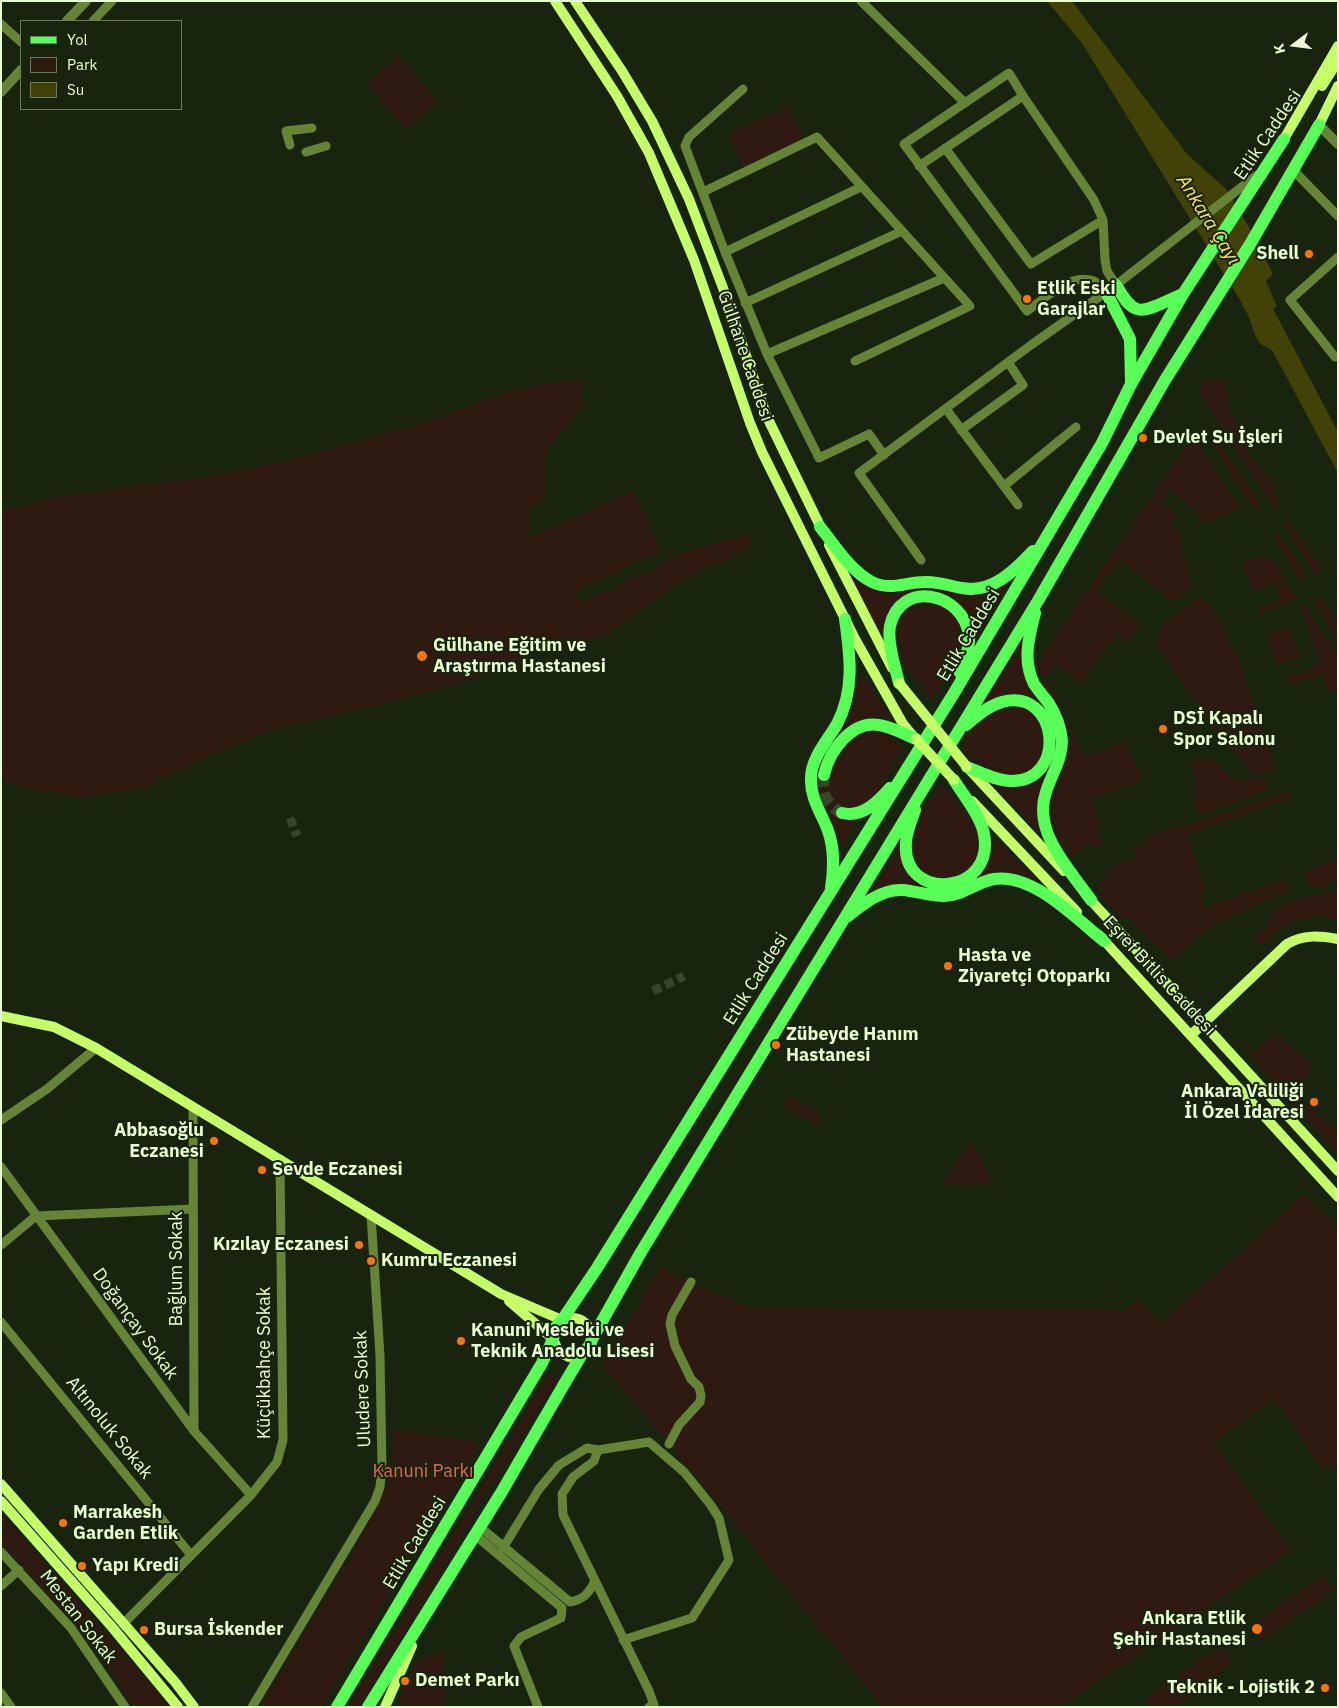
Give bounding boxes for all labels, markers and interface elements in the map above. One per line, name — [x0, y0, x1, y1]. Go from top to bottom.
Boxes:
legend — [20, 20, 182, 110]
north arrow — [1269, 20, 1319, 70]
text: Yol — [67, 30, 88, 49]
text: K — [1270, 42, 1289, 56]
text: Park — [67, 55, 97, 74]
text: Su — [67, 80, 84, 99]
street label: Etlik Caddesi — [1230, 86, 1306, 184]
water label: Ankara Çayı — [1171, 171, 1245, 269]
place label: Shell — [1256, 243, 1299, 265]
marker: Shell — [1303, 248, 1315, 260]
place label: Etlik Eski Garajlar — [1037, 278, 1116, 320]
street label: Gülhane Caddesi — [713, 288, 777, 424]
marker: Etlik Eski Garajlar — [1021, 293, 1033, 305]
place label: Devlet Su İşleri — [1153, 427, 1283, 449]
marker: Devlet Su İşleri — [1137, 432, 1149, 444]
street label: Etlik Caddesi — [933, 585, 1005, 685]
place label: Gülhane Eğitim ve Araştırma Hastanesi — [433, 635, 606, 678]
marker: Gülhane Eğitim ve Araştırma Hastanesi — [415, 649, 429, 663]
place label: DSİ Kapalı Spor Salonu — [1173, 708, 1275, 751]
marker: DSİ Kapalı Spor Salonu — [1157, 723, 1169, 735]
street label: Eşref Bitlis Caddesi — [1098, 912, 1220, 1040]
street label: Etlik Caddesi — [719, 929, 793, 1029]
place label: Hasta ve Ziyaretçi Otoparkı — [958, 945, 1110, 988]
marker: Hasta ve Ziyaretçi Otoparkı — [942, 960, 954, 972]
place label: Zübeyde Hanım Hastanesi — [786, 1024, 919, 1066]
marker: Zübeyde Hanım Hastanesi — [770, 1039, 782, 1051]
place label: Ankara Valiliği İl Özel İdaresi — [1181, 1081, 1304, 1124]
marker: Ankara Valiliği İl Özel İdaresi — [1308, 1096, 1320, 1108]
place label: Abbasoğlu Eczanesi — [114, 1120, 204, 1162]
marker: Abbasoğlu Eczanesi — [208, 1135, 220, 1147]
place label: Sevde Eczanesi — [272, 1159, 403, 1181]
marker: Sevde Eczanesi — [256, 1164, 268, 1176]
street label: Bağlum Sokak — [166, 1211, 188, 1327]
place label: Kızılay Eczanesi — [213, 1234, 349, 1256]
marker: Kızılay Eczanesi — [353, 1239, 365, 1251]
place label: Kumru Eczanesi — [381, 1250, 517, 1272]
marker: Kumru Eczanesi — [365, 1255, 377, 1267]
street label: Doğançay Sokak — [87, 1264, 183, 1384]
street label: Küçükbahçe Sokak — [254, 1287, 276, 1439]
place label: Kanuni Mesleki ve Teknik Anadolu Lisesi — [471, 1320, 654, 1362]
street label: Uludere Sokak — [350, 1330, 376, 1448]
marker: Kanuni Mesleki ve Teknik Anadolu Lisesi — [455, 1335, 467, 1347]
street label: Altınoluk Sokak — [61, 1372, 157, 1484]
park label: Kanuni Parkı — [372, 1461, 474, 1483]
street label: Etlik Caddesi — [379, 1493, 451, 1593]
place label: Marrakesh Garden Etlik — [73, 1502, 178, 1545]
marker: Marrakesh Garden Etlik — [57, 1517, 69, 1529]
place label: Yapı Kredi — [92, 1555, 179, 1577]
marker: Yapı Kredi — [76, 1560, 88, 1572]
street label: Mestan Sokak — [35, 1566, 121, 1668]
place label: Ankara Etlik Şehir Hastanesi — [1113, 1608, 1246, 1650]
place label: Bursa İskender — [154, 1619, 283, 1641]
marker: Ankara Etlik Şehir Hastanesi — [1250, 1622, 1264, 1636]
marker: Bursa İskender — [138, 1624, 150, 1636]
place label: Demet Parkı — [415, 1670, 520, 1692]
marker: Demet Parkı — [399, 1675, 411, 1687]
place label: Teknik - Lojistik 2 — [1167, 1677, 1315, 1699]
marker: Teknik - Lojistik 2 — [1319, 1682, 1331, 1694]

